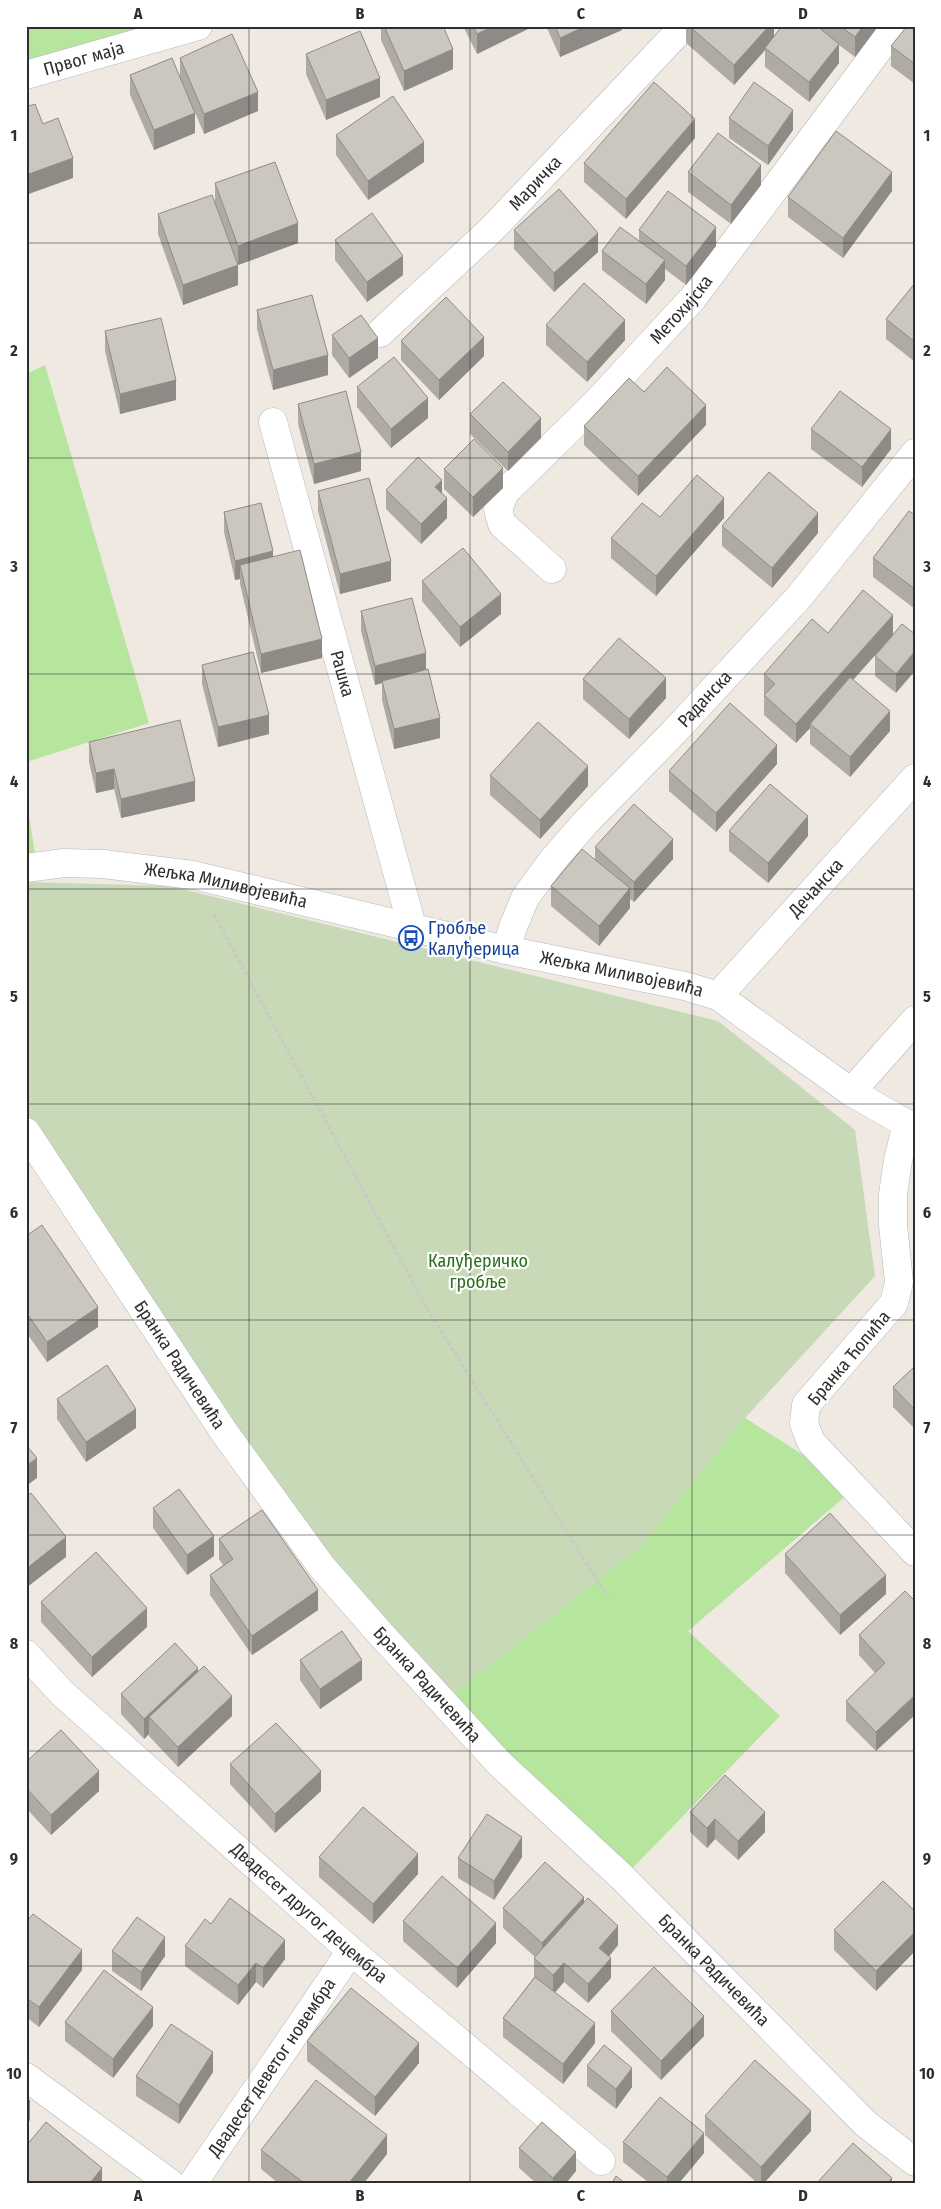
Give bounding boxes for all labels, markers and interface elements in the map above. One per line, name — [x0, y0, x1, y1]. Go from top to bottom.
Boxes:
text: A — [133, 4, 143, 23]
text: B — [356, 4, 365, 23]
text: C — [577, 4, 586, 23]
text: D — [798, 4, 808, 23]
street label: Првог маја — [41, 37, 127, 81]
text: 1 — [11, 126, 17, 145]
text: 1 — [924, 126, 930, 145]
street label: Маричка — [504, 151, 566, 215]
street label: Метохијска — [645, 271, 717, 348]
text: 2 — [9, 341, 18, 360]
text: 2 — [922, 341, 931, 360]
text: 3 — [9, 557, 18, 576]
text: 3 — [922, 557, 931, 576]
street label: Рашка — [326, 648, 359, 699]
street label: Раданска — [673, 666, 736, 732]
text: 4 — [10, 772, 18, 791]
text: 4 — [923, 772, 931, 791]
street label: Дечанска — [783, 854, 848, 922]
street label: Жељка Миливојевића — [143, 858, 310, 913]
place label: Гробље Калуђерица — [428, 917, 520, 960]
bus stop icon: Гробље Калуђерица — [398, 925, 424, 951]
street label: Жељка Миливојевића — [538, 946, 706, 1002]
text: 5 — [10, 987, 18, 1006]
text: 5 — [923, 987, 931, 1006]
text: 6 — [10, 1203, 18, 1222]
text: 6 — [923, 1203, 931, 1222]
park label: Калуђеричко гробље — [428, 1250, 528, 1293]
street label: Бранка Радичевића — [129, 1296, 230, 1433]
street label: Бранка Ћопића — [803, 1306, 895, 1410]
text: 7 — [11, 1418, 18, 1437]
text: 7 — [924, 1418, 931, 1437]
street label: Бранка Радичевића — [368, 1622, 486, 1747]
text: 8 — [10, 1634, 19, 1653]
text: 8 — [923, 1634, 932, 1653]
street label: Двадесет другог децембра — [226, 1837, 392, 1988]
text: 9 — [10, 1849, 18, 1868]
text: 9 — [923, 1849, 931, 1868]
street label: Бранка Радичевића — [654, 1909, 775, 2031]
street label: Двадесет деветог новембра — [203, 1974, 341, 2162]
text: 10 — [6, 2064, 22, 2083]
text: 10 — [919, 2064, 935, 2083]
text: A — [133, 2186, 143, 2205]
text: B — [356, 2186, 365, 2205]
text: C — [577, 2186, 586, 2205]
text: D — [798, 2186, 808, 2205]

